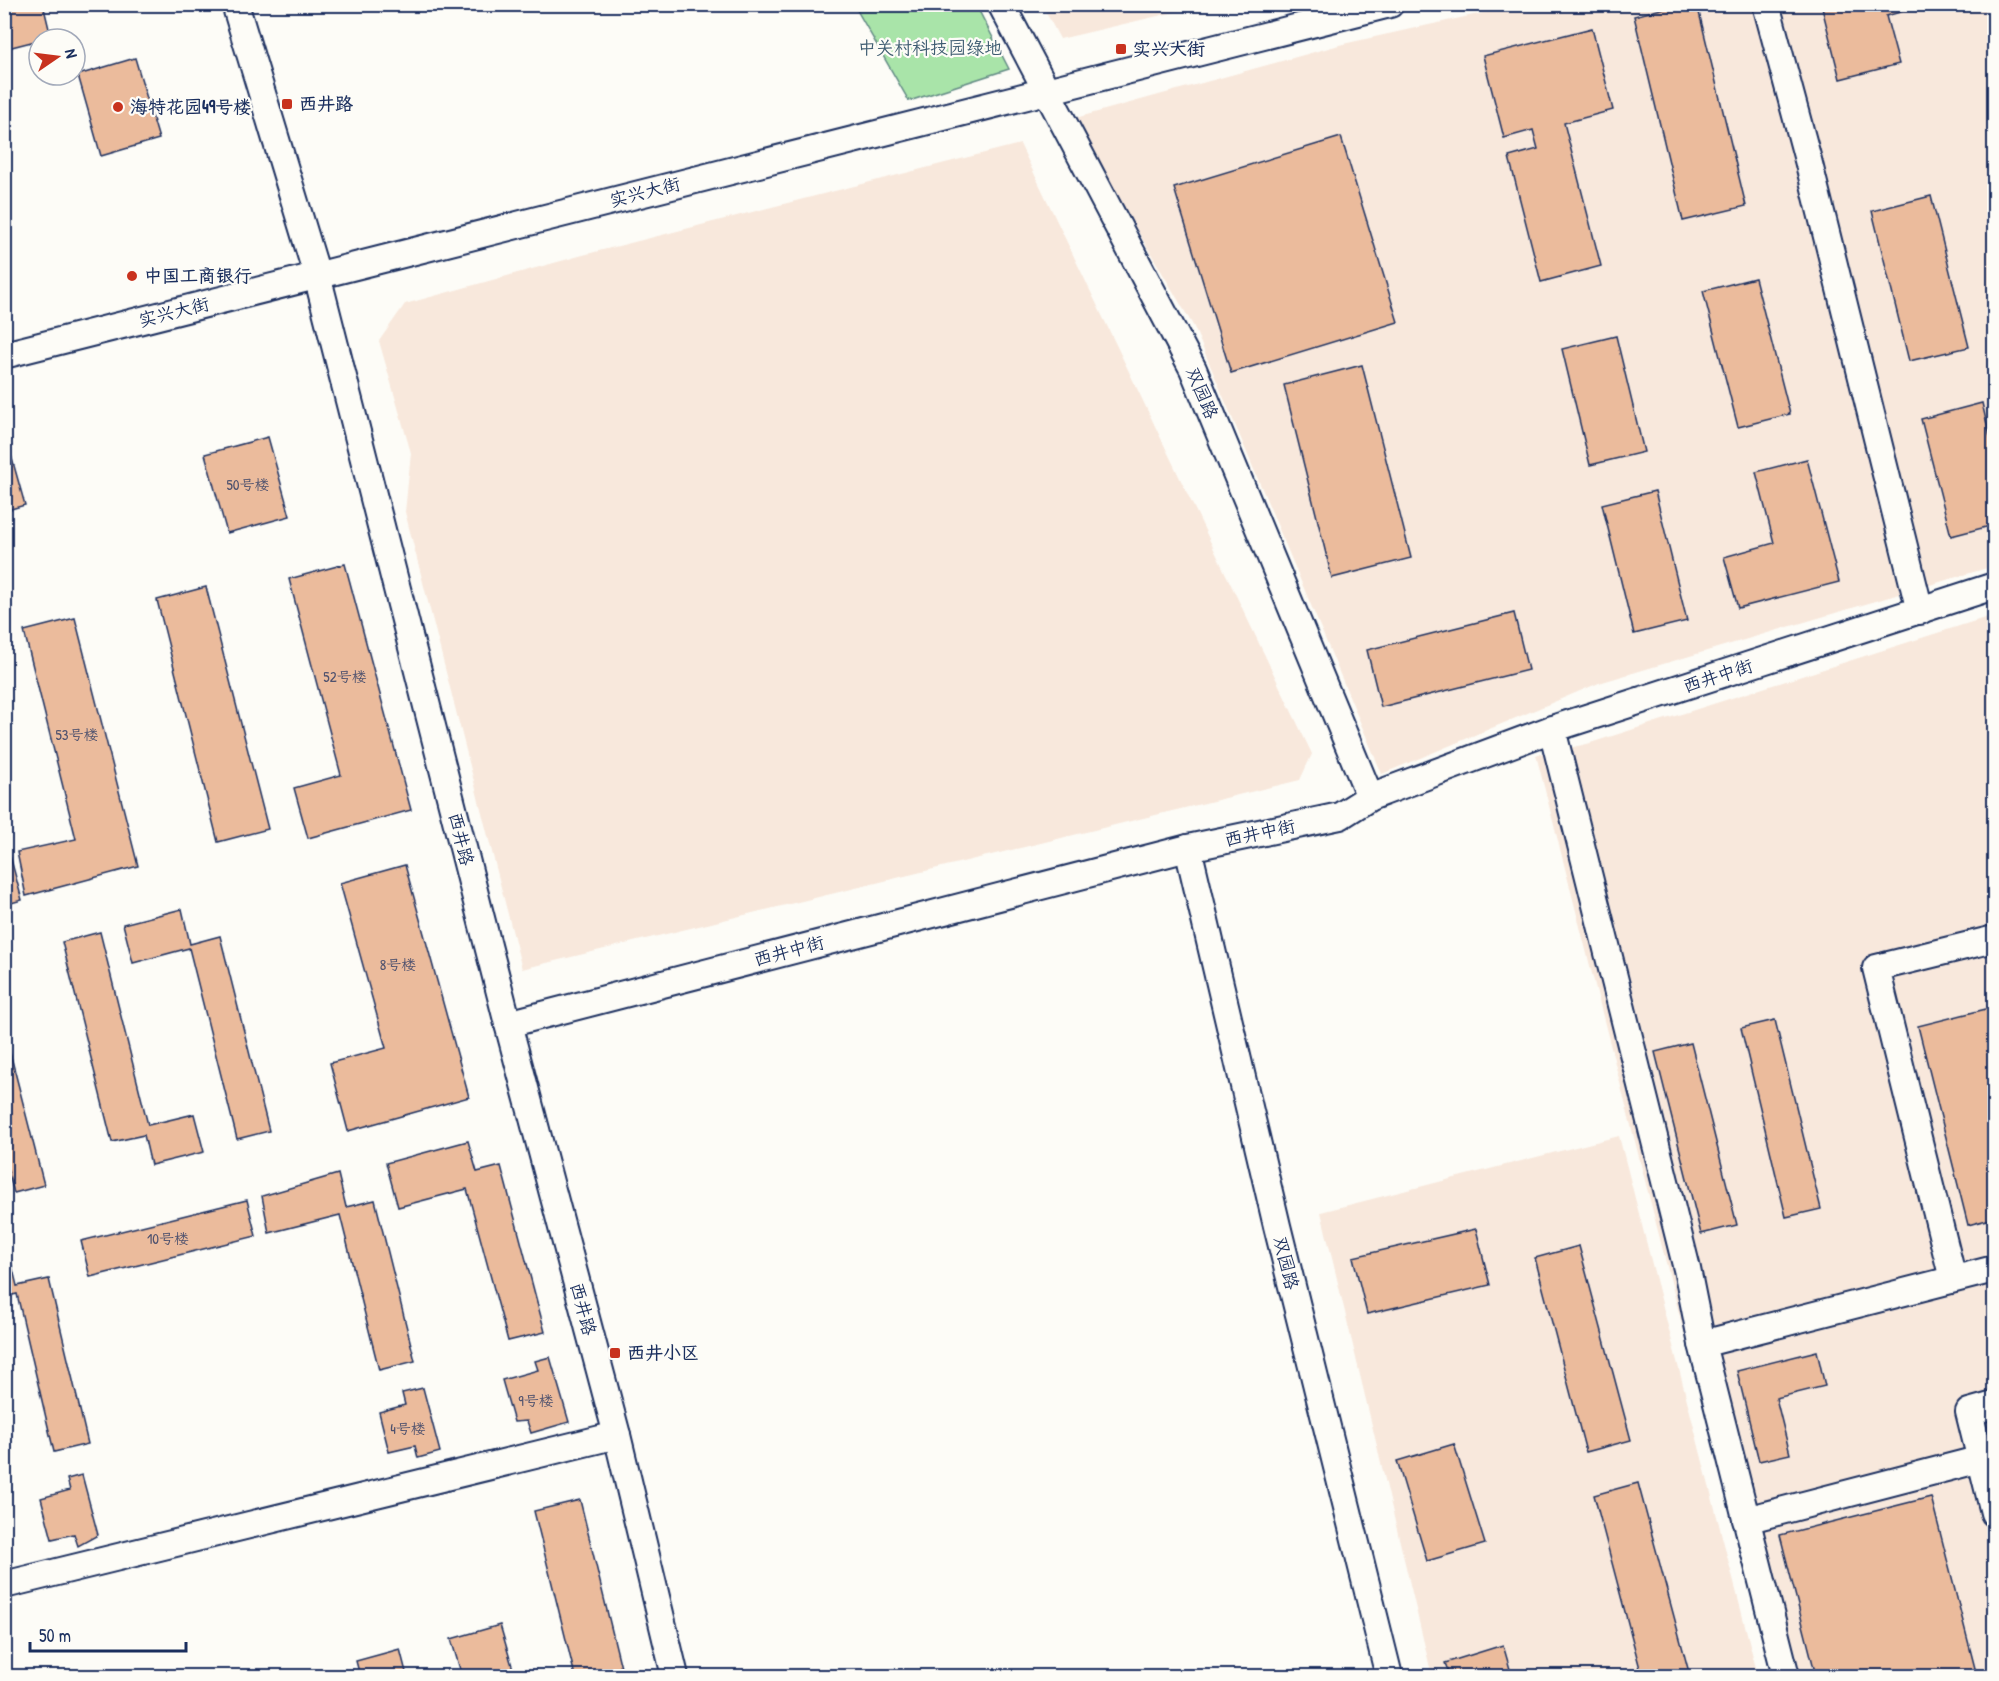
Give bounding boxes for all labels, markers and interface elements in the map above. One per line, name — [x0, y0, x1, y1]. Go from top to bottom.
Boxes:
north arrow — [27, 27, 87, 87]
park label: 中关村科技园绿地 — [858, 35, 1002, 60]
place label: 实兴大街 — [1133, 36, 1205, 61]
marker: 实兴大街 — [1114, 42, 1128, 56]
text: N — [60, 47, 83, 61]
place label: 西井路 — [299, 91, 353, 116]
place label: 海特花园49号楼 — [130, 94, 251, 119]
marker: 西井路 — [280, 97, 294, 111]
marker: 海特花园49号楼 — [111, 100, 125, 114]
street label: 实兴大街 — [607, 171, 683, 212]
place label: 中国工商银行 — [144, 263, 252, 288]
marker: 中国工商银行 — [125, 269, 139, 283]
street label: 实兴大街 — [136, 291, 212, 332]
street label: 双园路 — [1180, 363, 1225, 423]
house number: 50号楼 — [226, 474, 270, 495]
street label: 西井中街 — [1680, 653, 1756, 699]
house number: 52号楼 — [323, 666, 367, 687]
house number: 53号楼 — [55, 724, 99, 745]
street label: 西井路 — [443, 810, 480, 868]
street label: 西井中街 — [1222, 813, 1298, 852]
street label: 西井中街 — [751, 929, 827, 972]
house number: 8号楼 — [380, 954, 416, 975]
house number: 10号楼 — [147, 1228, 189, 1249]
street label: 双园路 — [1268, 1234, 1305, 1292]
street label: 西井路 — [564, 1280, 603, 1338]
place label: 西井小区 — [627, 1340, 699, 1365]
marker: 西井小区 — [608, 1346, 622, 1360]
house number: 9号楼 — [518, 1390, 554, 1411]
house number: 4号楼 — [390, 1418, 426, 1439]
scale bar — [30, 1615, 186, 1653]
text: 50 m — [39, 1623, 71, 1648]

